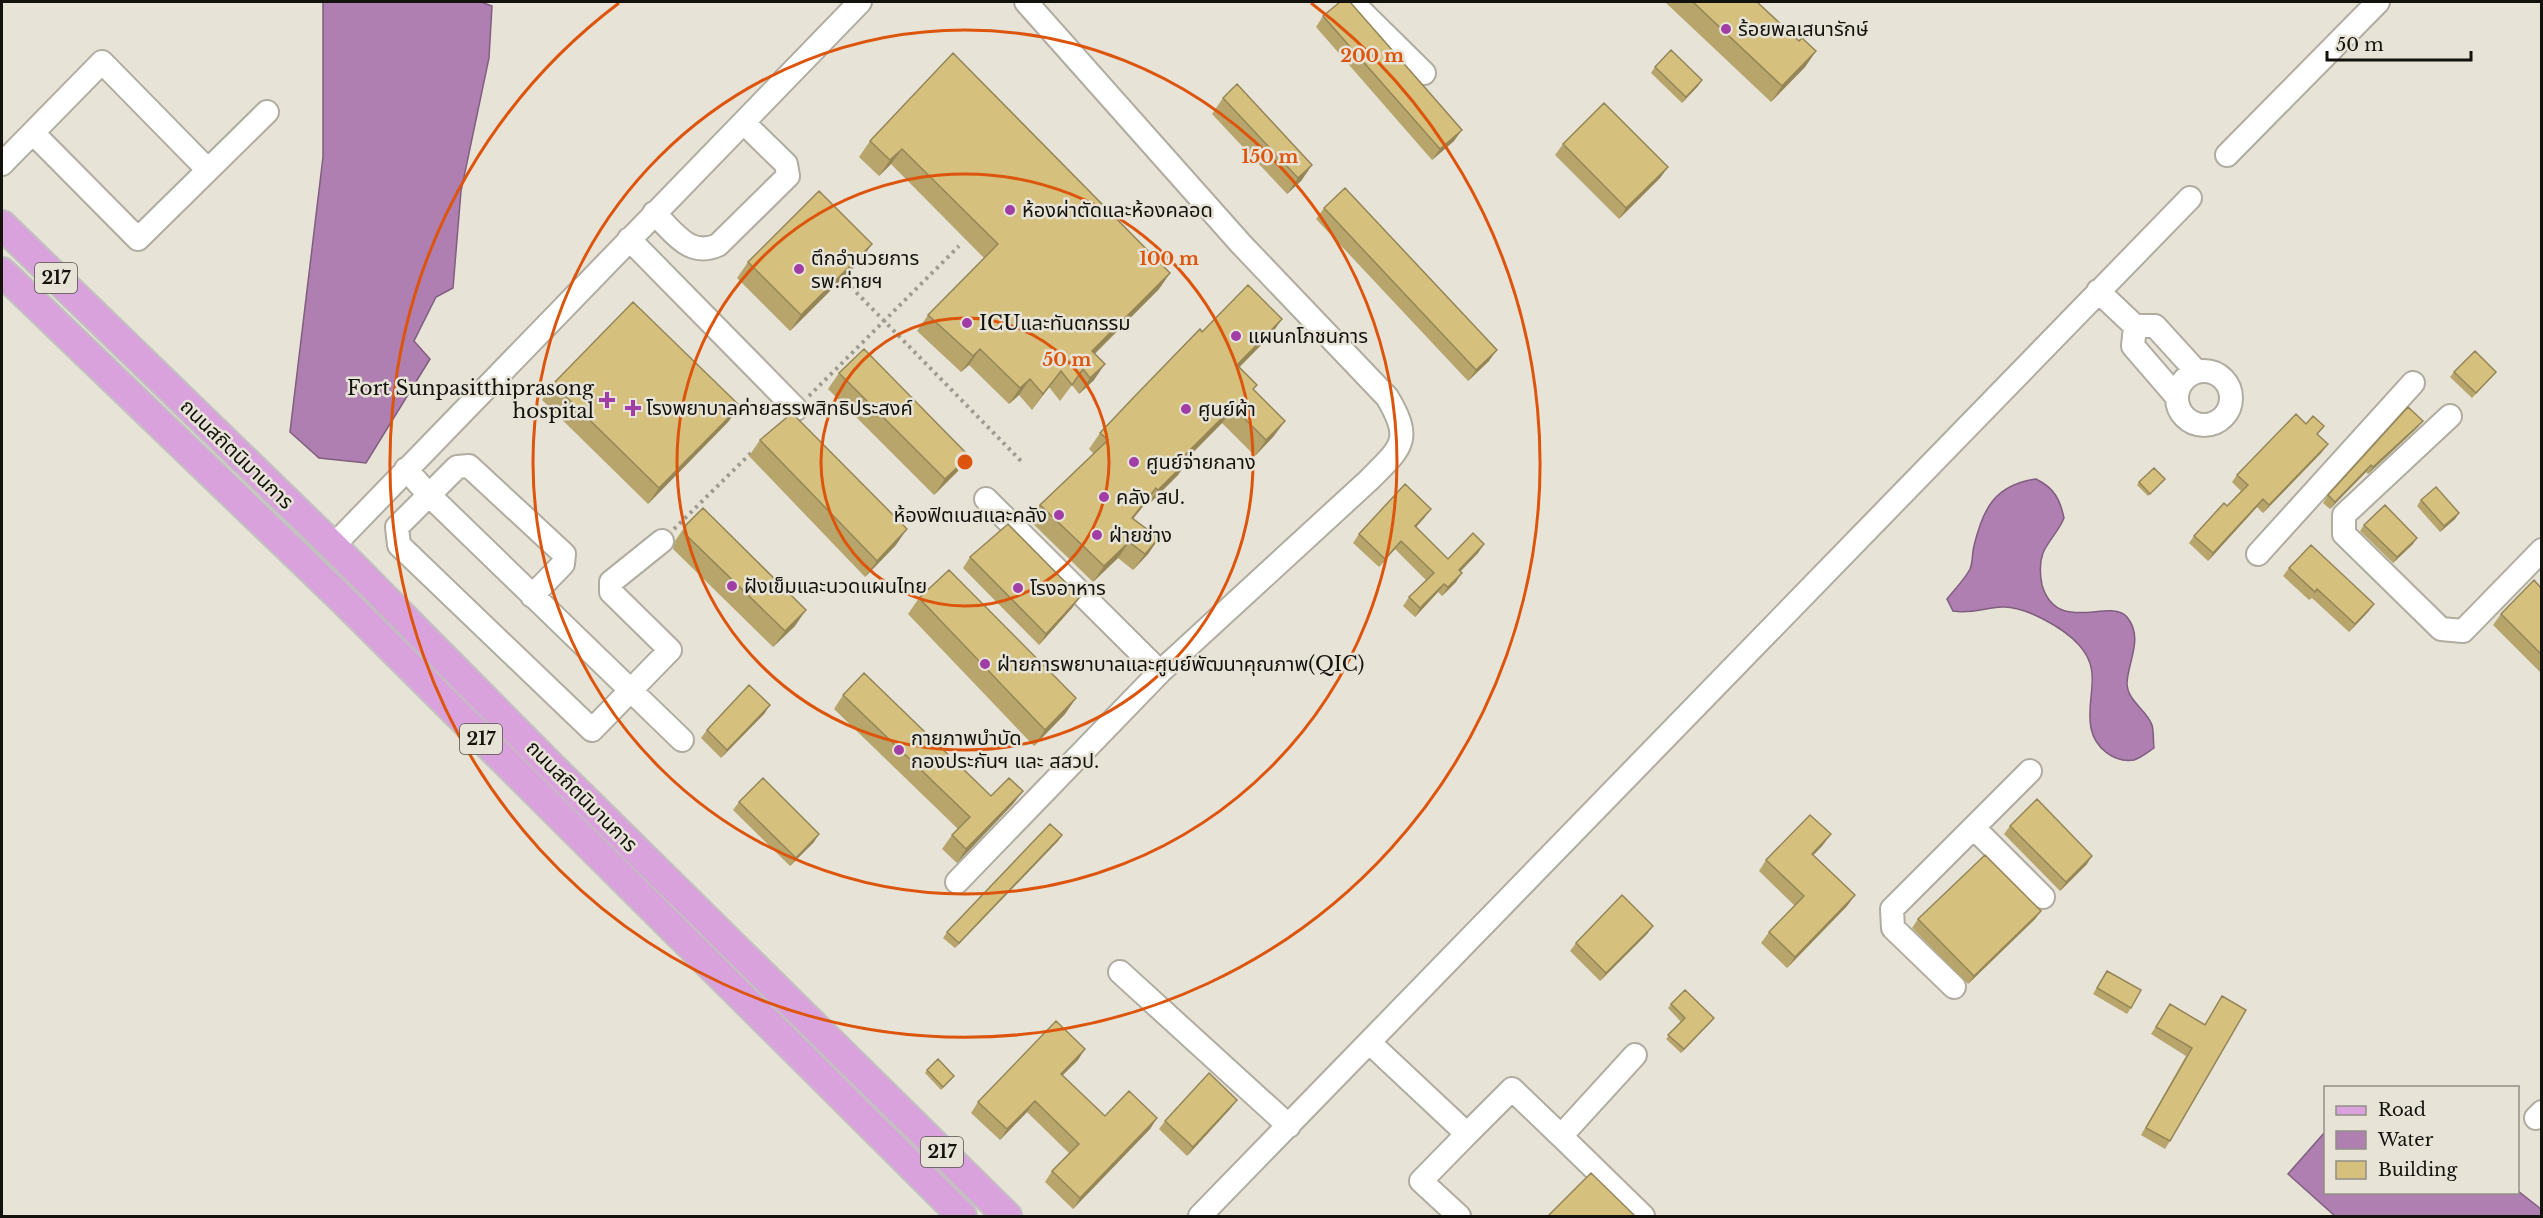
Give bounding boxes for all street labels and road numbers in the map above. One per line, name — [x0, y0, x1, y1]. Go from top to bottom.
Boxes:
road number: 217 — [35, 263, 77, 293]
street label: ถนนสถิตนิมานการ — [176, 394, 298, 514]
road number: 217 — [460, 724, 502, 754]
street label: ถนนสถิตนิมานการ — [521, 735, 643, 857]
road number: 217 — [921, 1137, 963, 1167]

